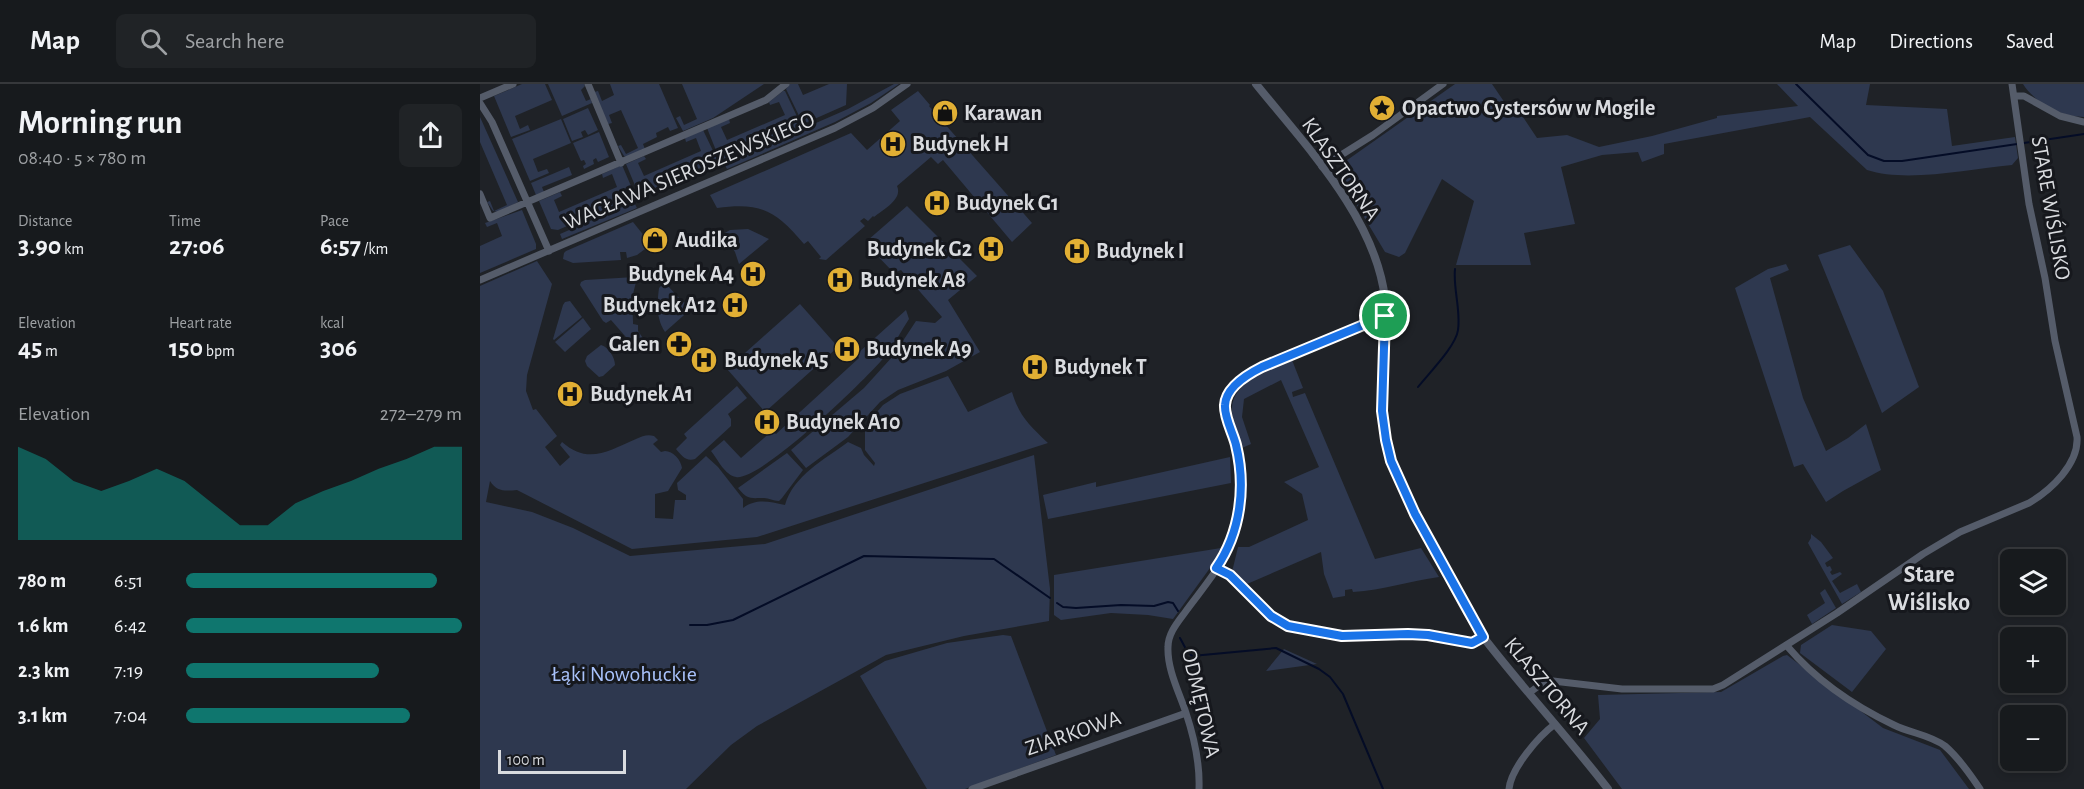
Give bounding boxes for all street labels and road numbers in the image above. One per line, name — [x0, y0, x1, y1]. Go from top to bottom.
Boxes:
street label: WACŁAWA SIEROSZEWSKIEGO — [560, 108, 818, 234]
street label: KLASZTORNA — [1298, 114, 1385, 225]
street label: STARE WIŚLISKO — [2028, 134, 2076, 282]
street label: KLASZTORNA — [1500, 633, 1594, 739]
street label: ODMĘTOWA — [1178, 646, 1224, 760]
street label: ZIARKOWA — [1022, 706, 1124, 760]

